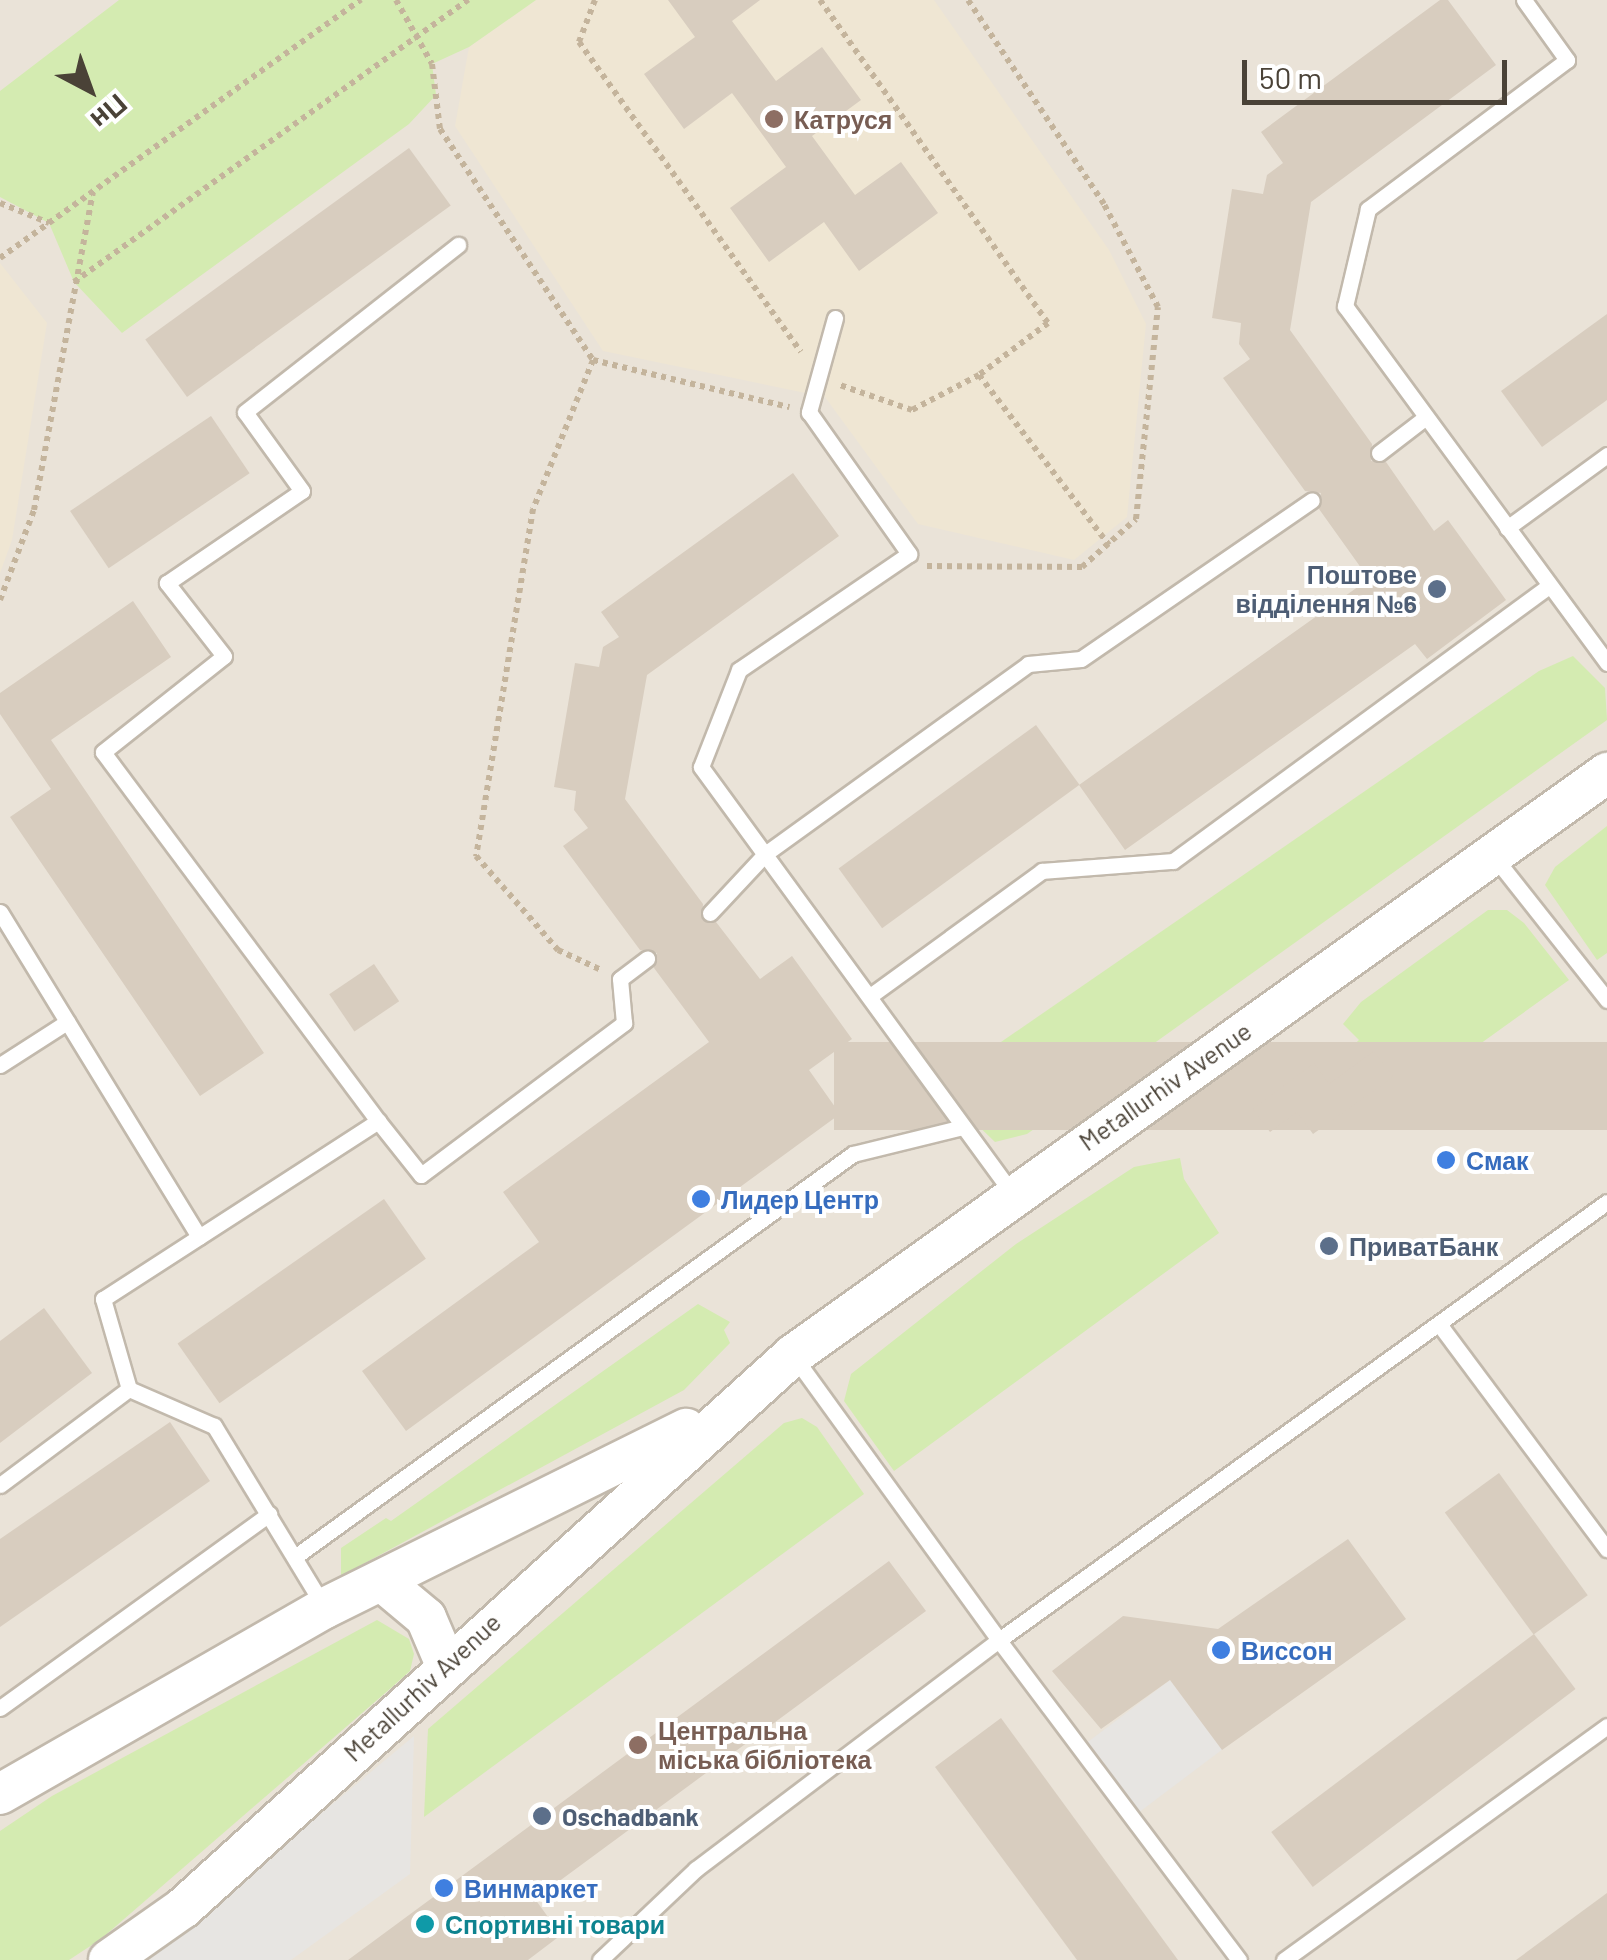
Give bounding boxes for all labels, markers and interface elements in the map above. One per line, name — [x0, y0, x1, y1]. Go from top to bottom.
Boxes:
north arrow — [40, 40, 140, 140]
scale bar — [1247, 40, 1512, 102]
text: 50 m — [1259, 59, 1322, 95]
text: Пн — [85, 88, 135, 138]
place label: Катруся — [794, 104, 892, 134]
marker: Катруся — [763, 108, 785, 130]
place label: Поштове відділення №6 — [1235, 560, 1417, 619]
marker: Поштове відділення №6 — [1426, 578, 1448, 600]
street label: Metallurhiv Avenue — [1073, 1015, 1257, 1157]
place label: Смак — [1466, 1145, 1529, 1175]
marker: Смак — [1435, 1149, 1457, 1171]
place label: Лидер Центр — [721, 1184, 879, 1214]
marker: Лидер Центр — [690, 1188, 712, 1210]
place label: ПриватБанк — [1349, 1231, 1498, 1261]
marker: ПриватБанк — [1318, 1235, 1340, 1257]
street label: Metallurhiv Avenue — [338, 1607, 506, 1767]
place label: Виссон — [1241, 1635, 1333, 1665]
marker: Виссон — [1210, 1639, 1232, 1661]
place label: Центральна міська бібліотека — [658, 1716, 871, 1775]
marker: Центральна міська бібліотека — [627, 1734, 649, 1756]
place label: Oschadbank — [562, 1801, 699, 1831]
marker: Oschadbank — [531, 1805, 553, 1827]
place label: Винмаркет — [464, 1873, 598, 1903]
marker: Винмаркет — [433, 1877, 455, 1899]
place label: Спортивні товари — [445, 1909, 665, 1939]
marker: Спортивні товари — [414, 1913, 436, 1935]

